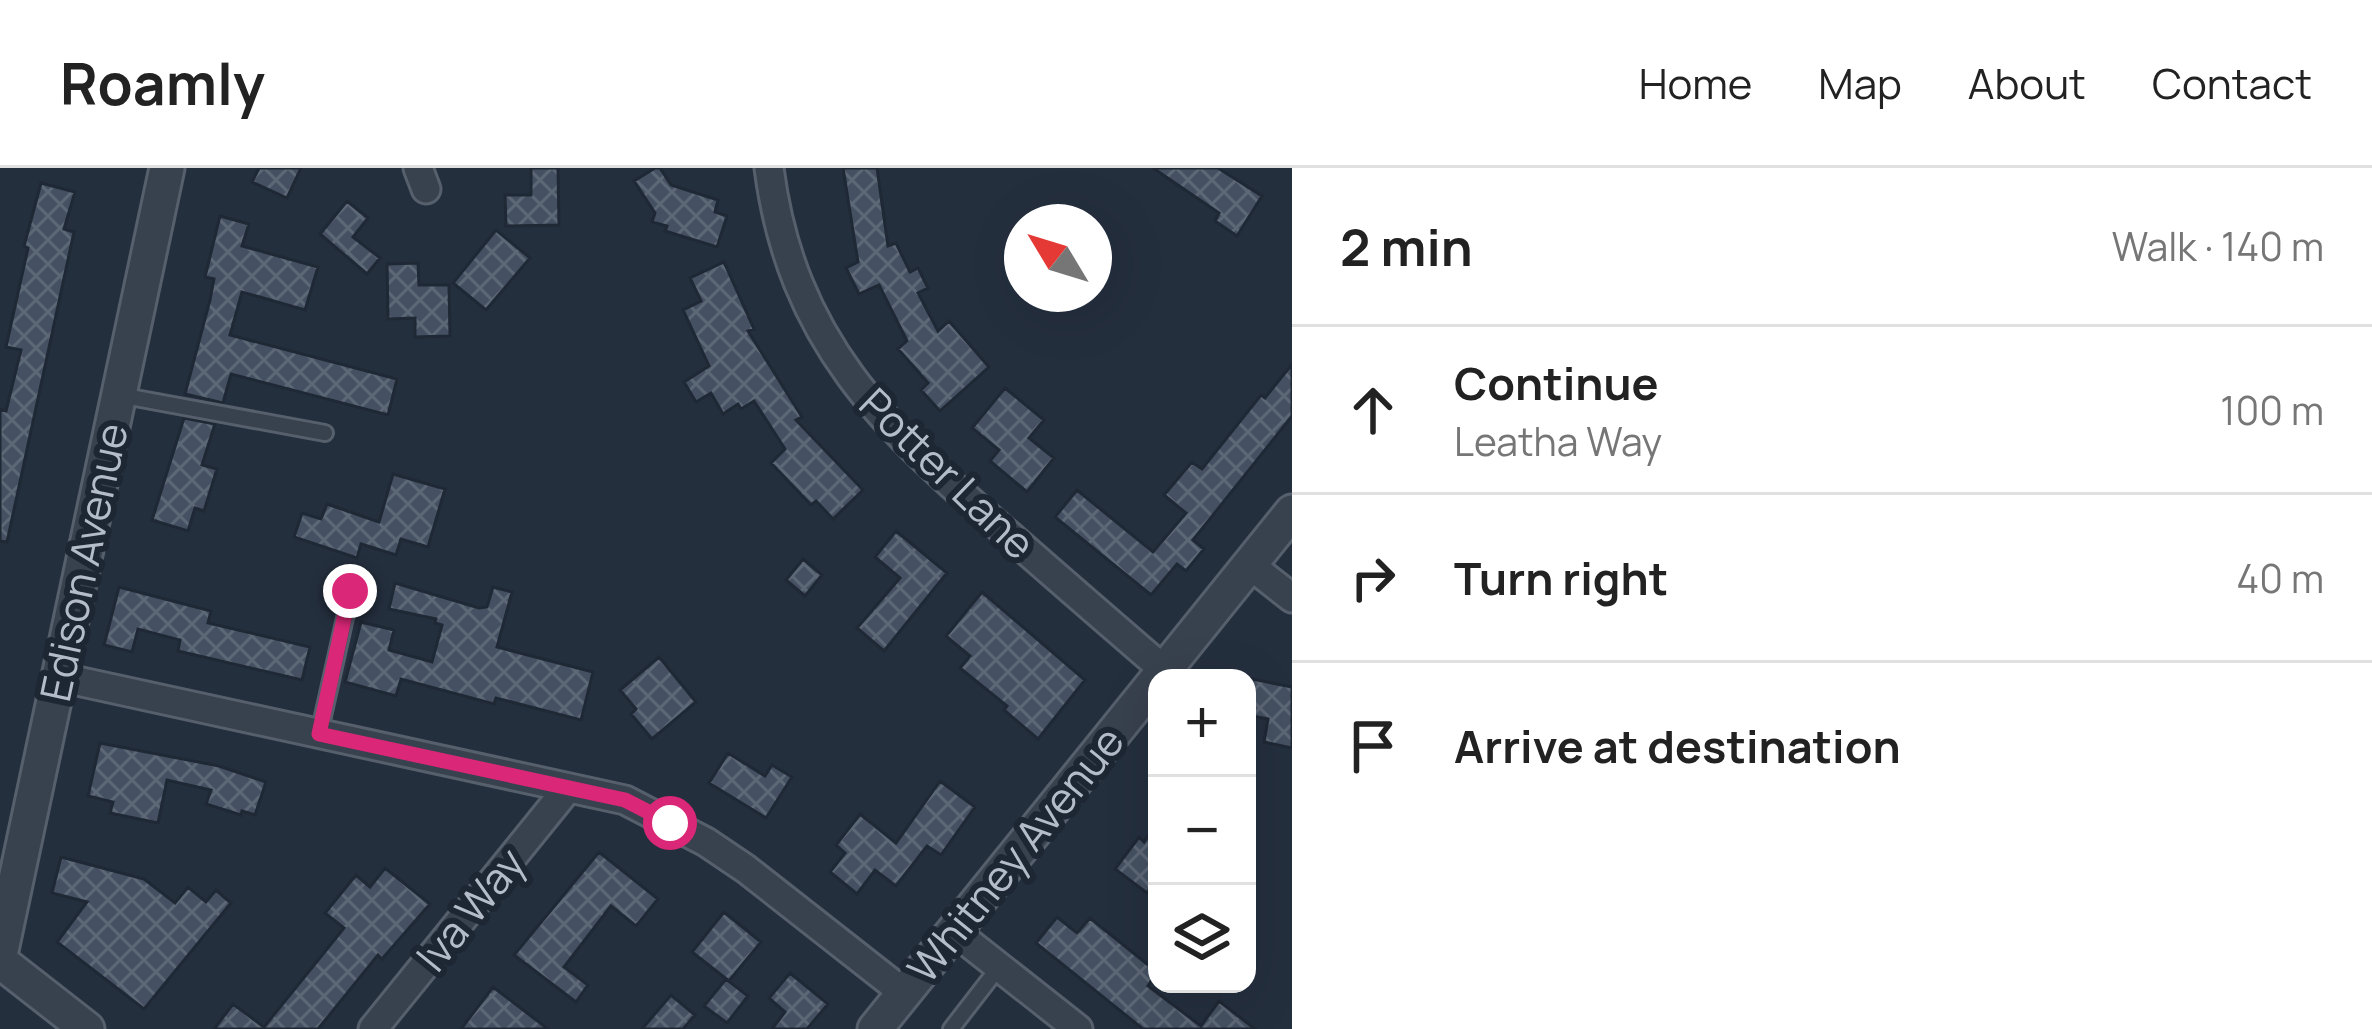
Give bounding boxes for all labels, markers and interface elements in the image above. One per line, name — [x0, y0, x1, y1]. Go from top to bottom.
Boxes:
text: Roamly — [60, 44, 265, 122]
text: Home — [1639, 54, 1752, 112]
text: Map — [1818, 54, 1902, 112]
text: About — [1968, 54, 2086, 112]
text: Contact — [2152, 54, 2312, 112]
north arrow — [1004, 204, 1112, 312]
text: 2 min — [1340, 212, 1473, 281]
text: Walk · 140 m — [2112, 219, 2324, 273]
text: Continue — [1454, 352, 1659, 414]
street label: Potter Lane — [847, 375, 1049, 571]
icon: ahead — [1340, 377, 1406, 443]
text: 100 m — [2220, 383, 2324, 437]
text: Leatha Way — [1454, 414, 1662, 468]
street label: Edison Avenue — [25, 418, 141, 706]
icon: right — [1340, 545, 1406, 611]
text: Turn right — [1454, 547, 1668, 609]
text: 40 m — [2236, 551, 2324, 605]
route end — [323, 564, 377, 618]
map controls — [1148, 669, 1256, 993]
button: + — [1148, 669, 1256, 777]
icon: arrive — [1340, 713, 1406, 779]
street label: Whitney Avenue — [894, 714, 1136, 994]
text: Arrive at destination — [1454, 715, 1901, 777]
button: − — [1148, 777, 1256, 885]
route start — [643, 796, 697, 850]
street label: Iva Way — [402, 835, 538, 983]
button: layers — [1148, 885, 1256, 993]

